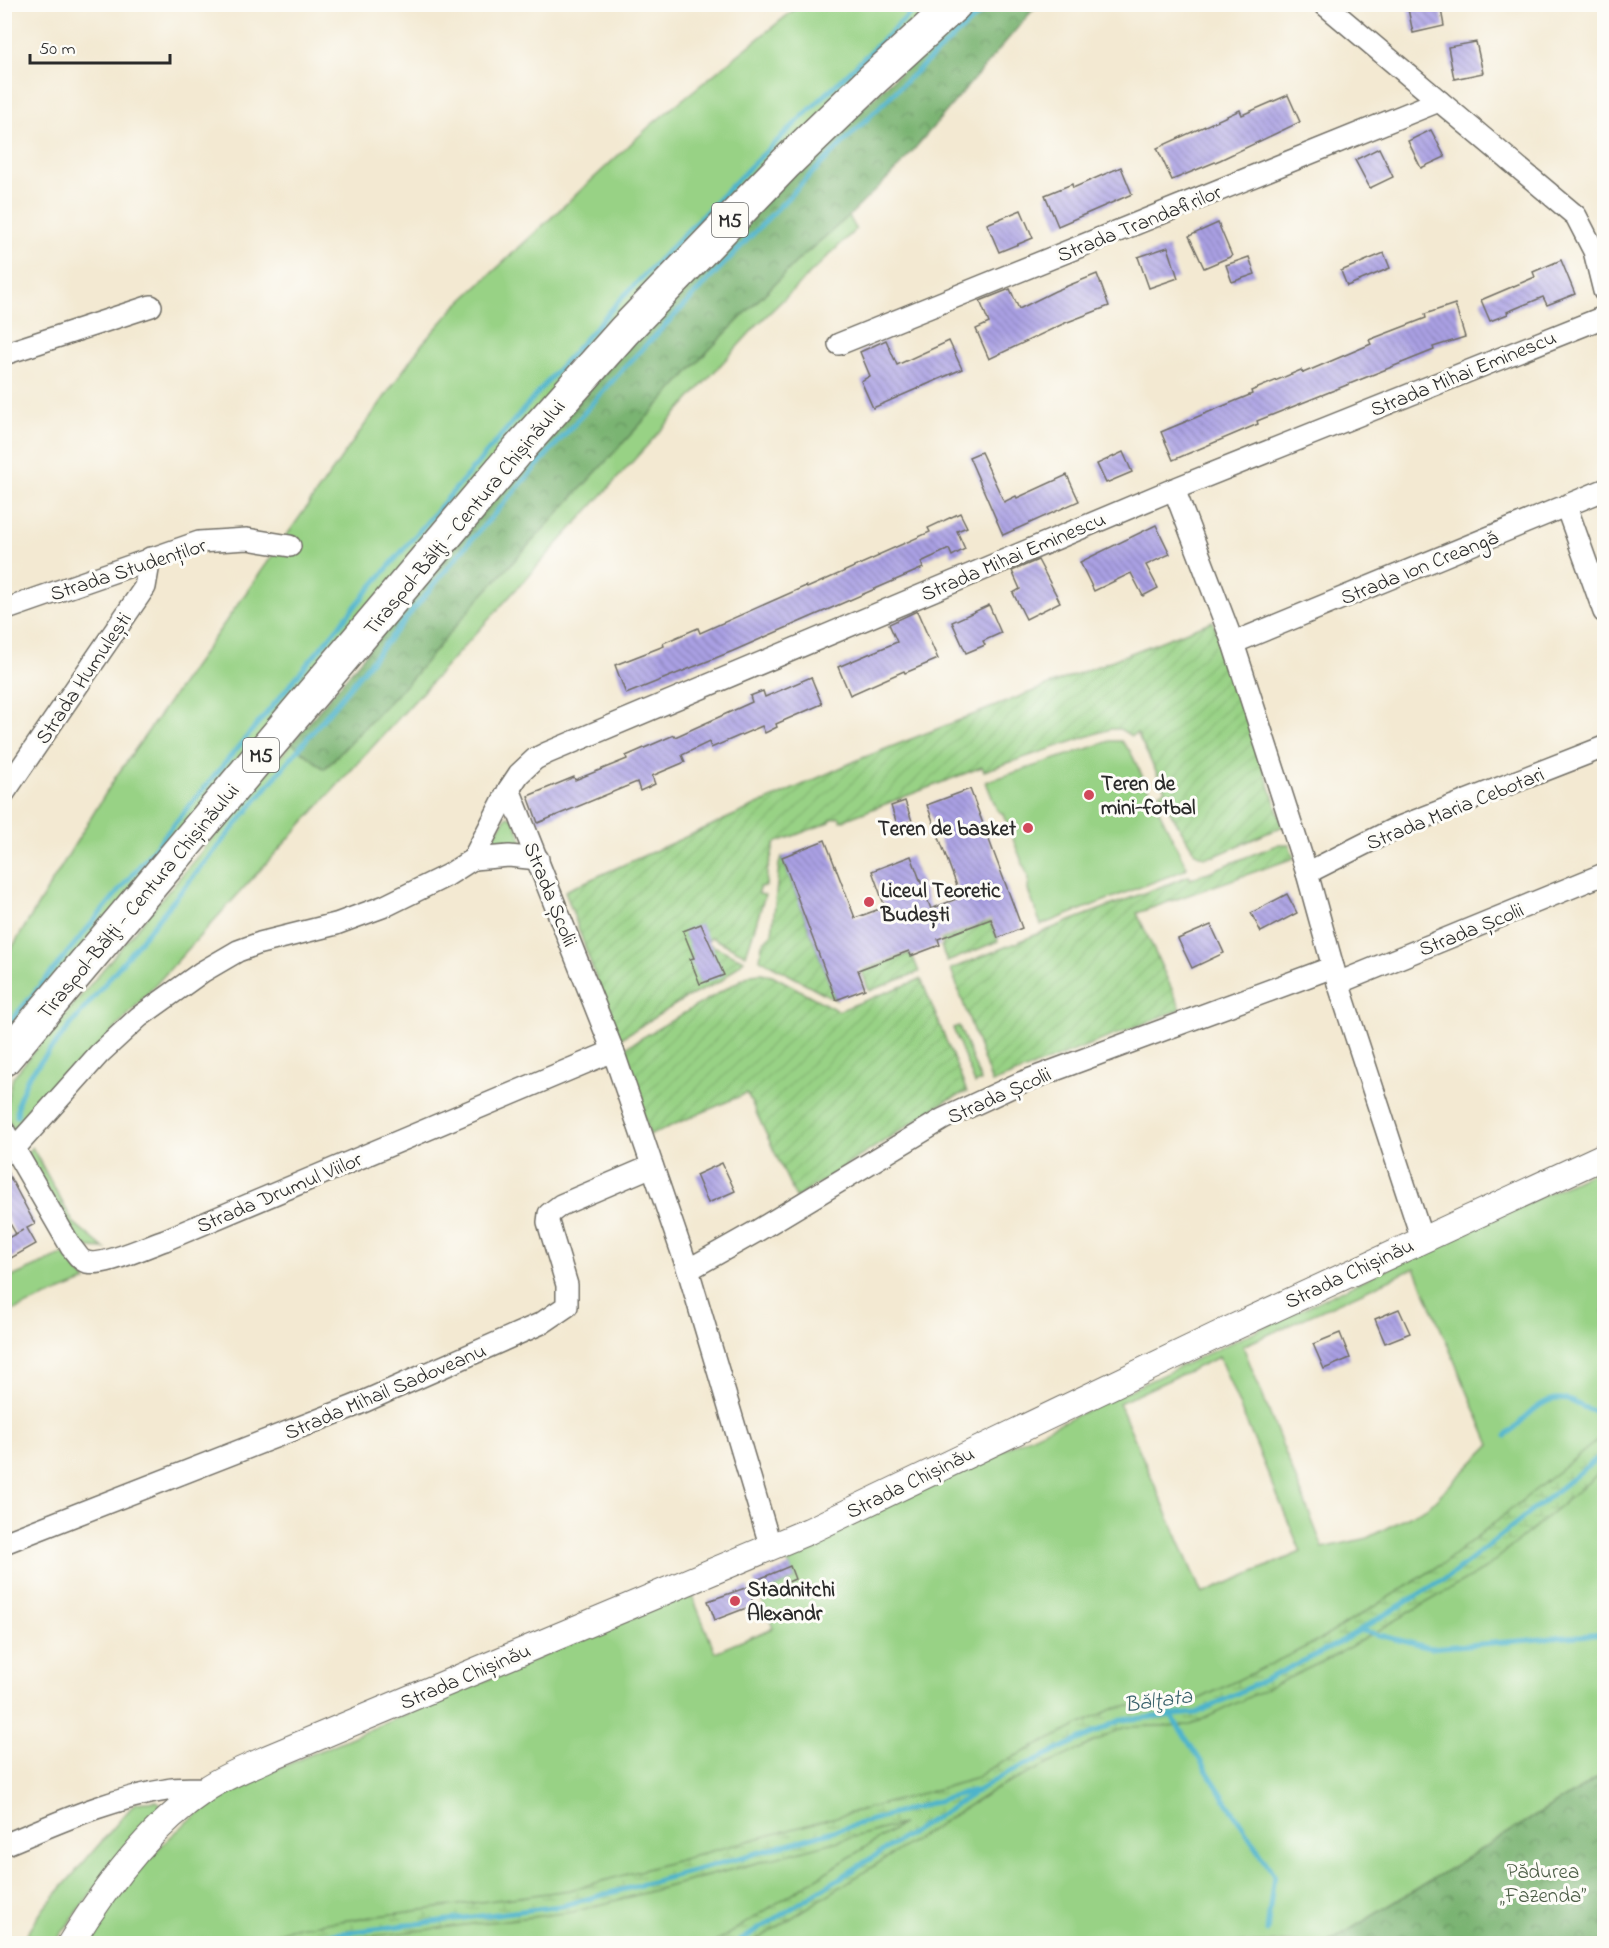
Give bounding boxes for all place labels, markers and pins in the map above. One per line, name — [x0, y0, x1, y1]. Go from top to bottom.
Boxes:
place label: Teren de mini-fotbal — [1101, 770, 1196, 824]
marker: Teren de mini-fotbal — [1082, 788, 1096, 802]
place label: Teren de basket — [878, 815, 1017, 845]
marker: Teren de basket — [1021, 821, 1035, 835]
place label: Liceul Teoretic Budești — [880, 877, 1001, 931]
marker: Liceul Teoretic Budești — [862, 895, 876, 909]
place label: Stadnitchi Alexandr — [747, 1576, 835, 1630]
marker: Stadnitchi Alexandr — [728, 1594, 742, 1608]

